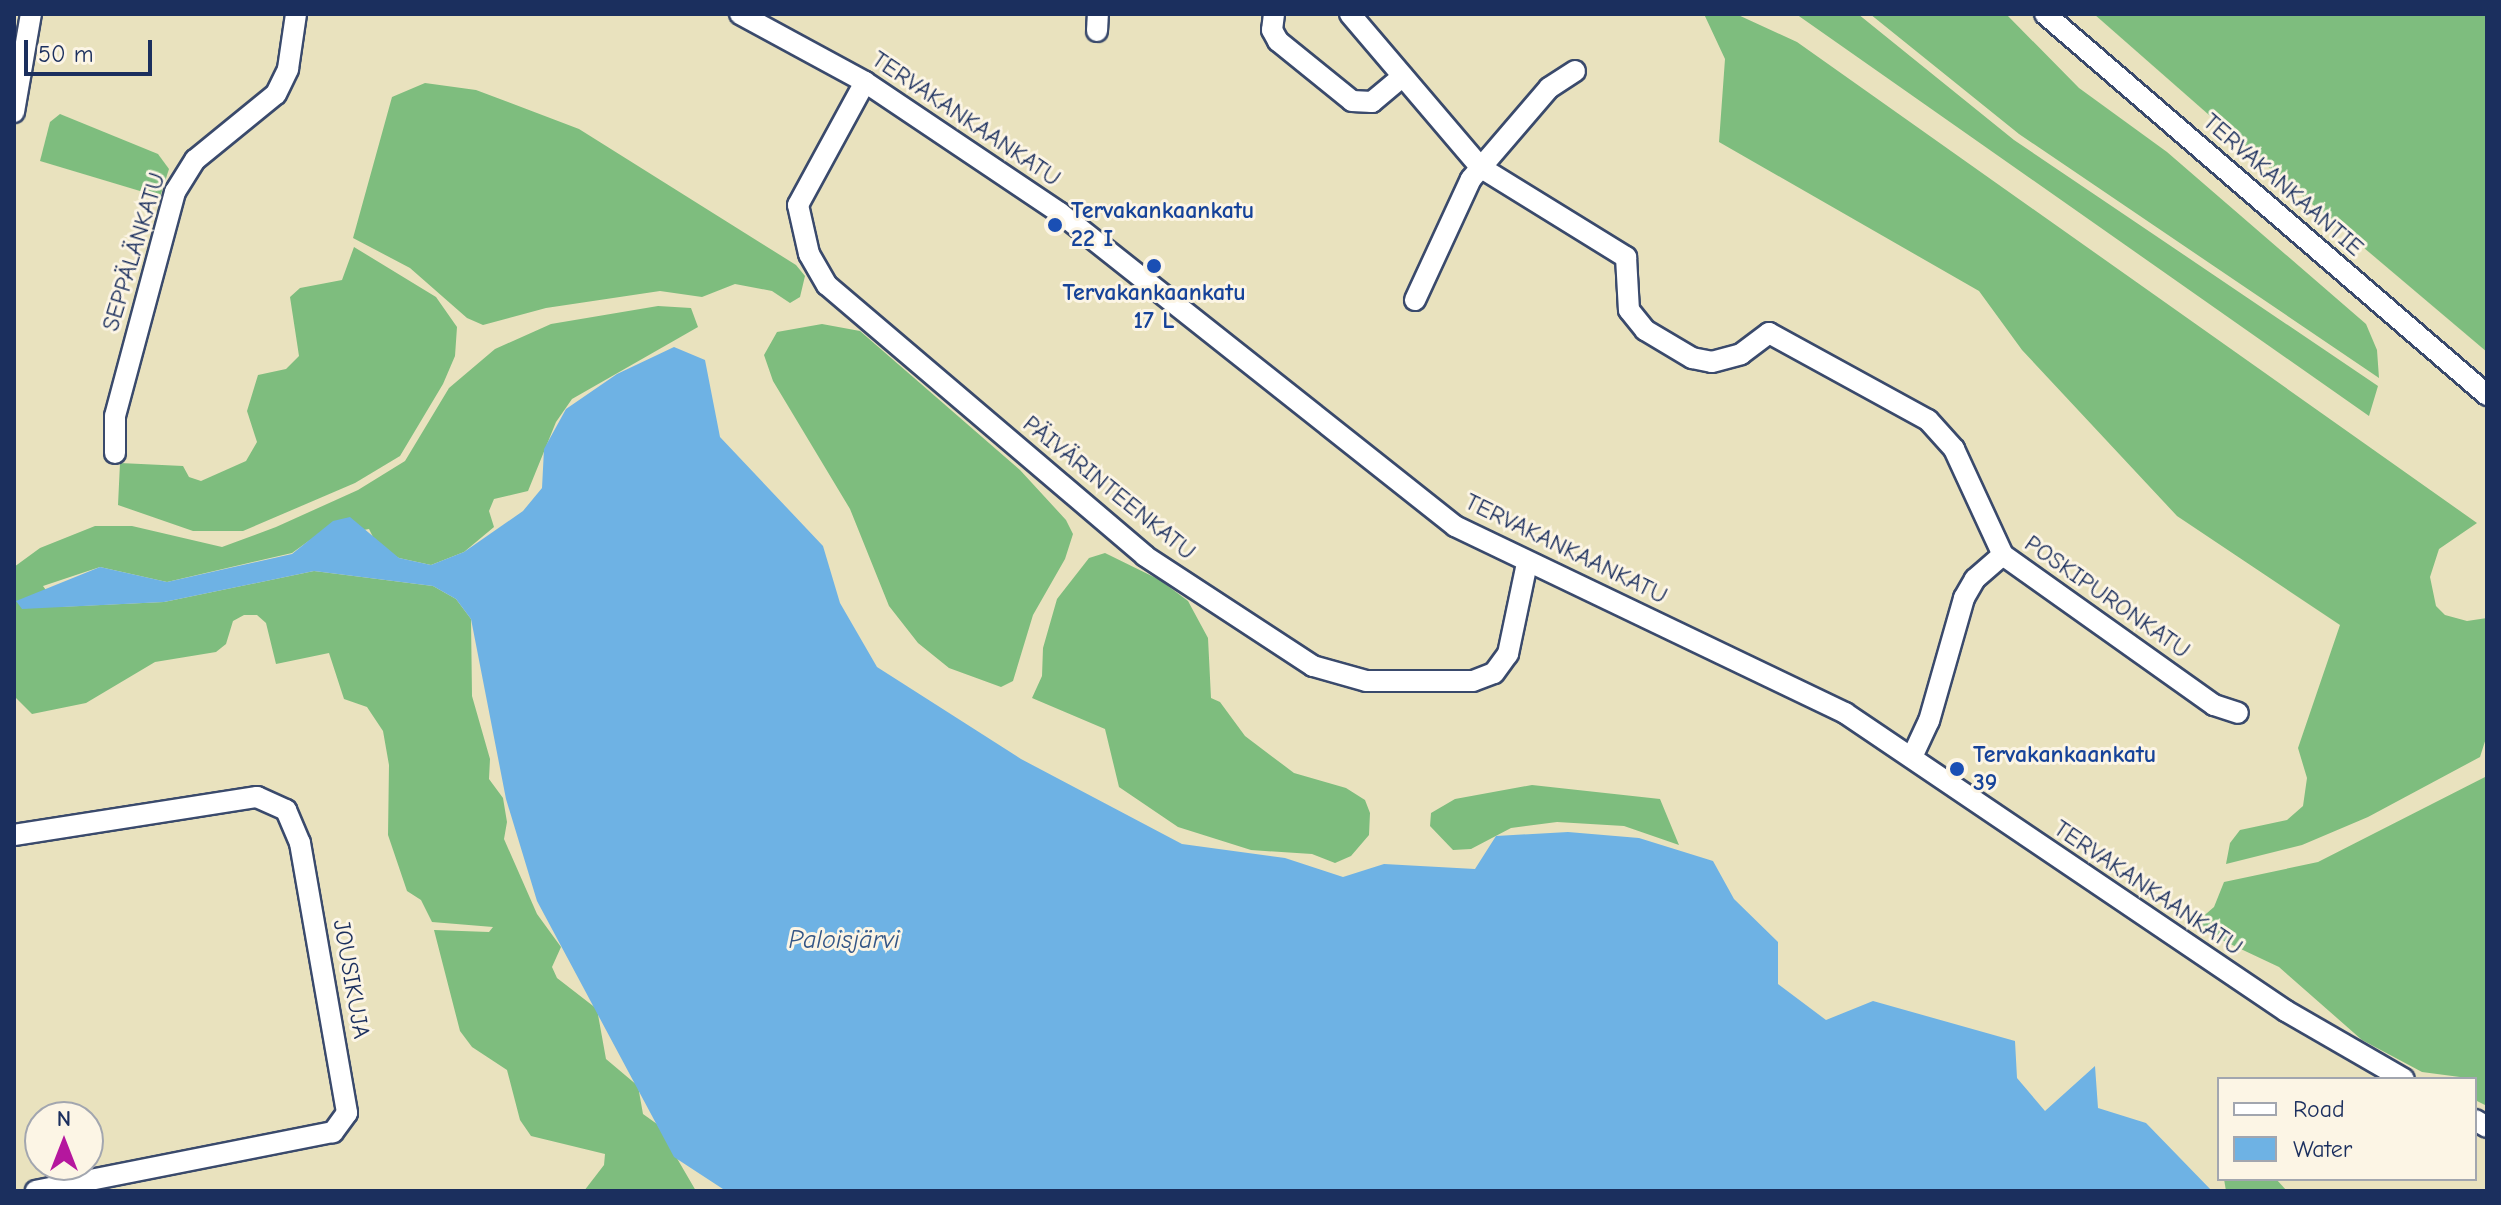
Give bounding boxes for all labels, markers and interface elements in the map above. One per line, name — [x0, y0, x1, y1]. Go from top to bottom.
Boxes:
scale bar — [28, 24, 156, 74]
text: 50 m — [38, 40, 94, 68]
street label: TERVAKANKAANKATU — [866, 45, 1066, 193]
street label: TERVAKANKAANTIE — [2197, 107, 2369, 263]
street label: SEPPÄLÄNKATU — [96, 169, 172, 335]
place label: Tervakankaankatu 22 I — [1071, 197, 1254, 253]
marker: Tervakankaankatu 22 I — [1046, 216, 1064, 234]
marker: Tervakankaankatu 17 L — [1145, 257, 1163, 275]
place label: Tervakankaankatu 17 L — [1062, 279, 1246, 335]
street label: PÄIVÄRINTEENKATU — [1017, 410, 1201, 566]
street label: TERVAKANKAANKATU — [1460, 487, 1672, 611]
street label: POSKIPURONKATU — [2019, 529, 2195, 665]
place label: Tervakankaankatu 39 — [1973, 741, 2156, 797]
marker: Tervakankaankatu 39 — [1948, 760, 1966, 778]
street label: TERVAKANKAANKATU — [2048, 814, 2248, 962]
street label: JOUSIKUJA — [326, 917, 376, 1041]
water label: Paloisjärvi — [788, 925, 900, 957]
legend — [2217, 1077, 2477, 1181]
text: Road — [2293, 1095, 2345, 1123]
north arrow — [24, 1101, 104, 1181]
text: N — [57, 1106, 71, 1132]
text: Water — [2293, 1135, 2352, 1163]

